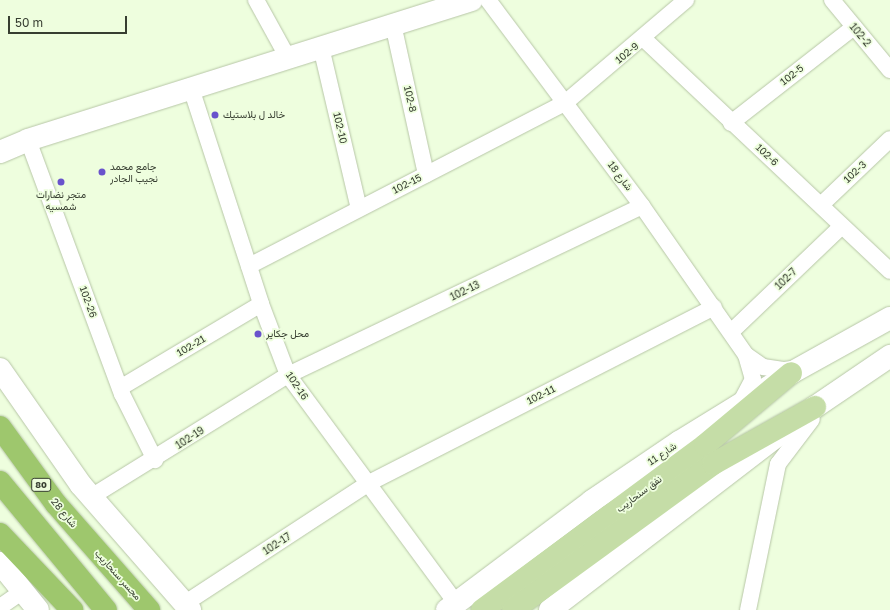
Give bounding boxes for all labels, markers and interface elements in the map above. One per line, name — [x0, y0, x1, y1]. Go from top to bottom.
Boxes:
scale bar — [10, 8, 129, 34]
text: 50 m — [15, 15, 43, 30]
street label: 102-2 — [847, 21, 873, 49]
street label: 102-9 — [613, 40, 641, 66]
street label: 102-5 — [778, 62, 806, 88]
street label: 102-8 — [401, 85, 419, 113]
place label: خالد ل بلاستيك — [223, 109, 285, 121]
marker: خالد ل بلاستيك — [210, 110, 220, 120]
street label: 102-10 — [331, 111, 349, 145]
street label: 102-6 — [753, 142, 781, 168]
street label: شارع 18 — [605, 159, 635, 193]
street label: 102-3 — [841, 159, 869, 185]
place label: جامع محمد نجيب الجادر — [110, 160, 158, 184]
marker: جامع محمد نجيب الجادر — [97, 167, 107, 177]
street label: 102-15 — [390, 172, 424, 196]
marker: متجر نضارات شمسيه — [56, 177, 66, 187]
place label: متجر نضارات شمسيه — [36, 188, 86, 212]
street label: 102-7 — [773, 266, 799, 292]
street label: 102-13 — [448, 279, 482, 303]
street label: 102-26 — [77, 285, 99, 319]
place label: محل جكاير — [266, 328, 309, 340]
marker: محل جكاير — [253, 329, 263, 339]
street label: 102-21 — [174, 333, 208, 359]
street label: 102-16 — [283, 370, 311, 402]
street label: 102-11 — [525, 383, 557, 407]
street label: 102-19 — [174, 424, 206, 452]
street label: شارع 11 — [645, 440, 679, 468]
street label: نفق سنحاريب — [614, 473, 664, 515]
road number: 80 — [31, 478, 51, 492]
street label: شارع 28 — [48, 496, 80, 530]
street label: 102-17 — [261, 531, 293, 557]
street label: مجسر سنحاريب — [92, 547, 144, 603]

